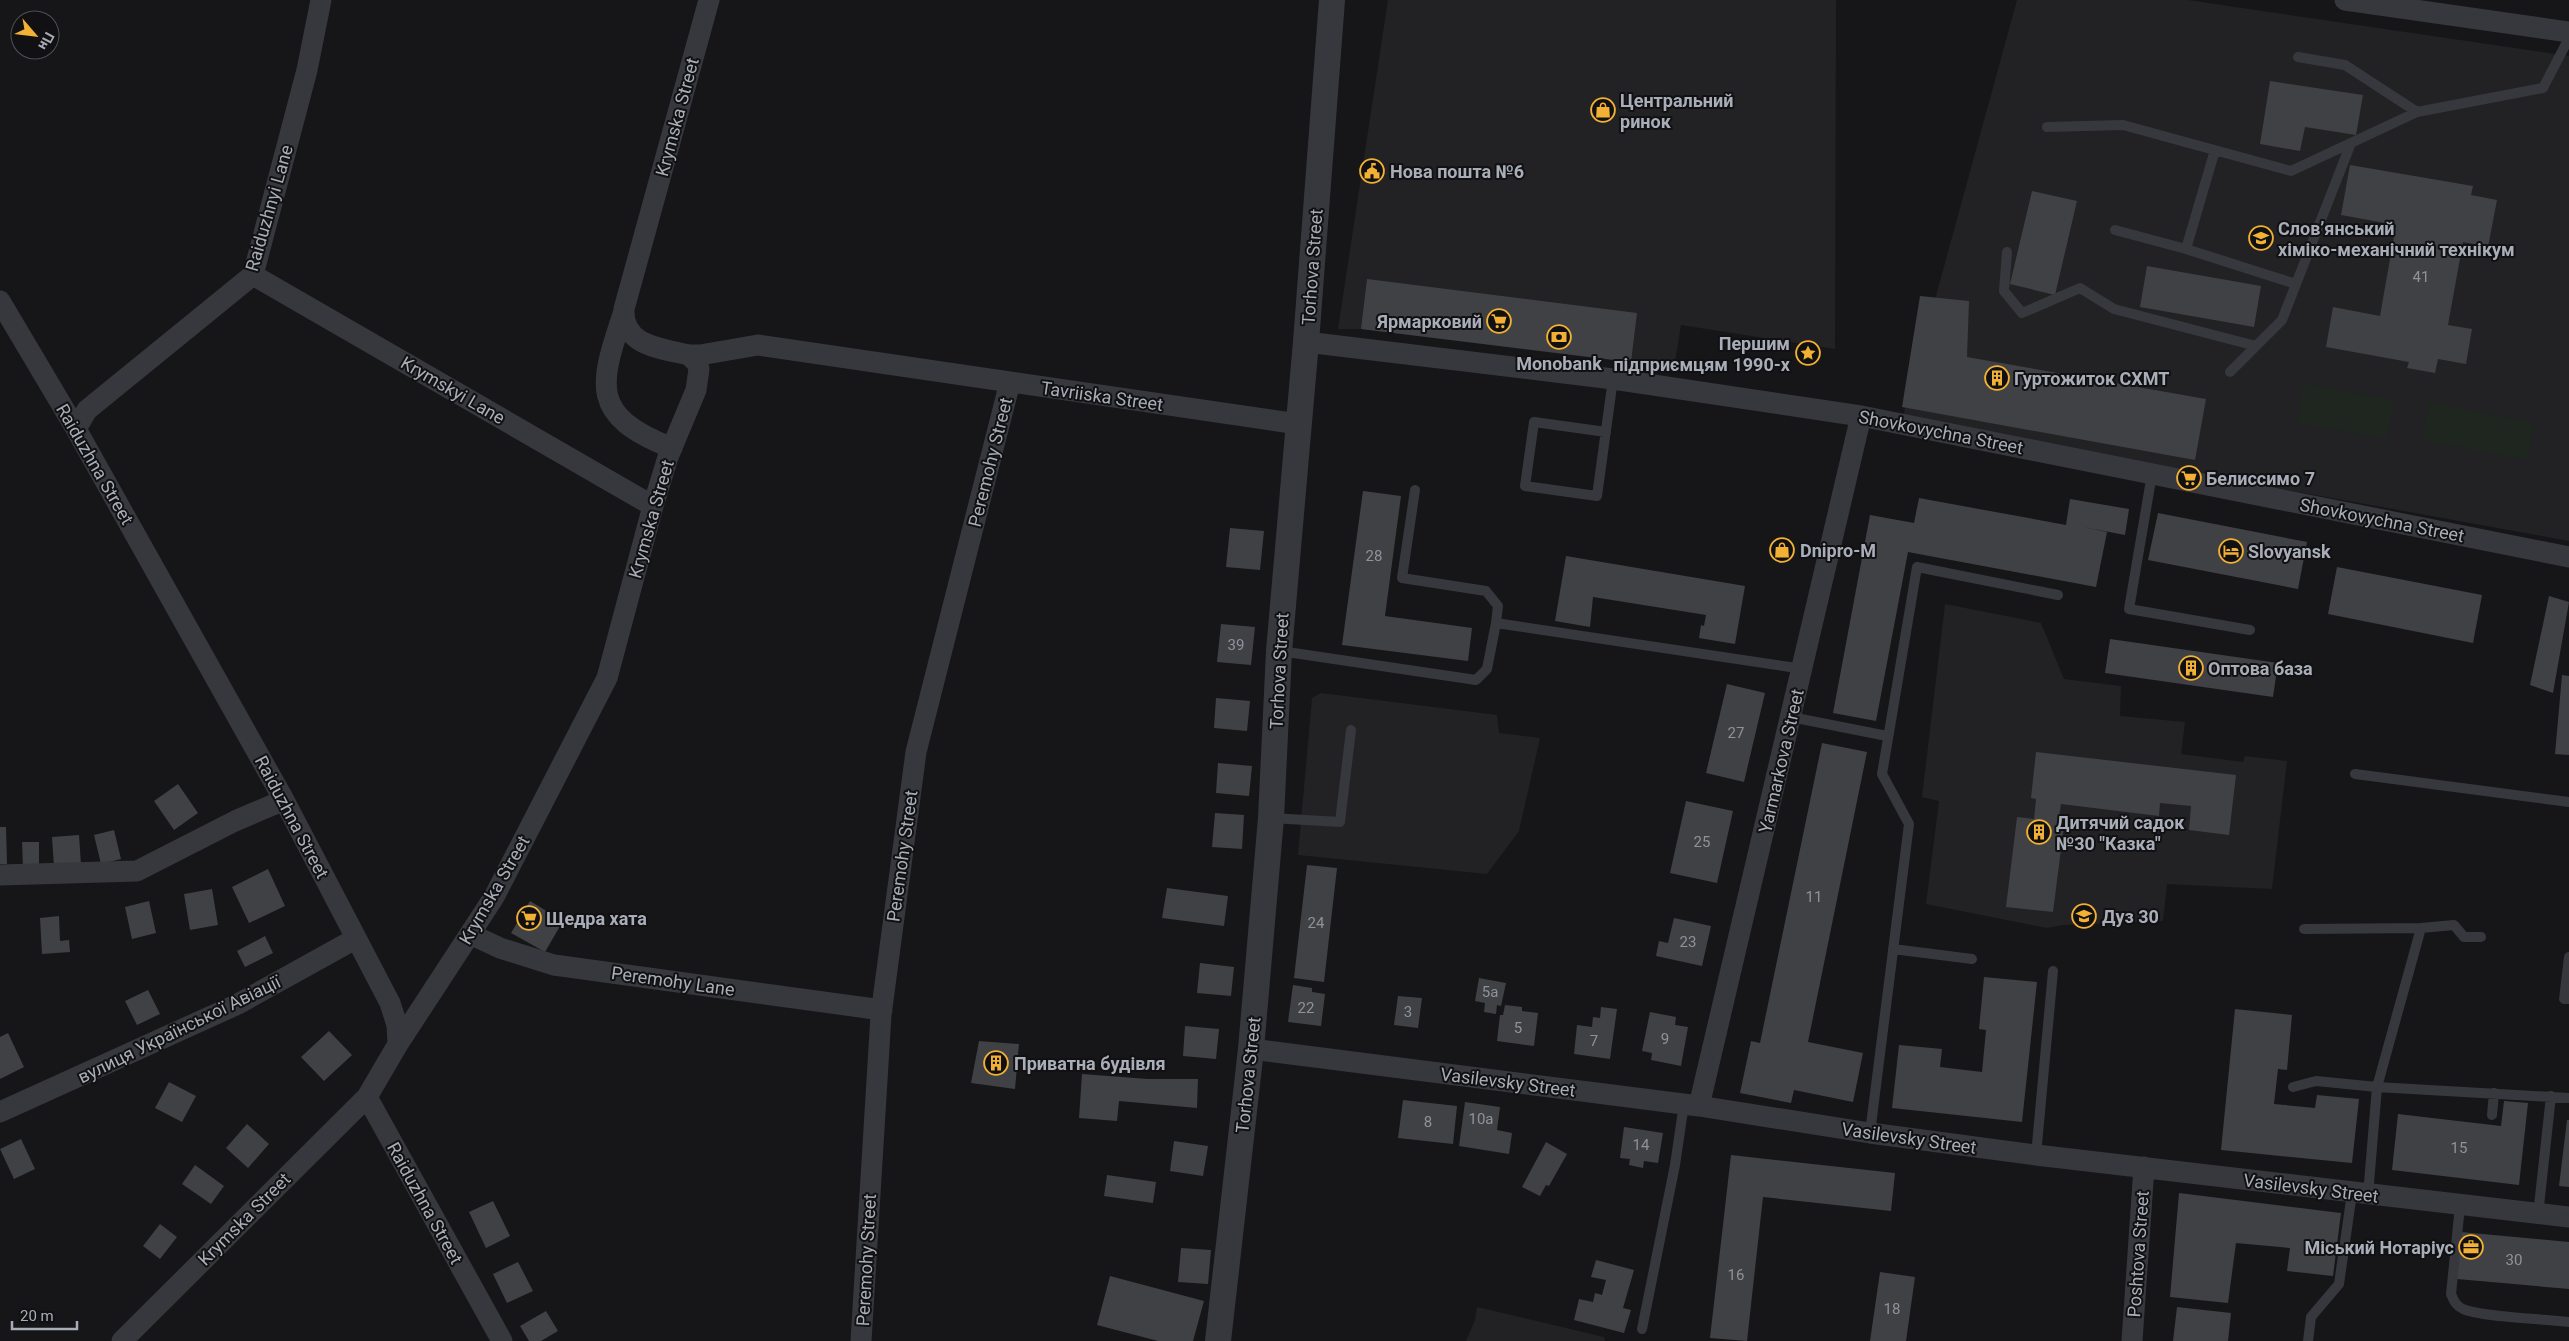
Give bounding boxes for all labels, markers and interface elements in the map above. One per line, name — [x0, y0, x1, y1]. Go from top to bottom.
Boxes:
north arrow — [10, 10, 60, 60]
text: Пн — [35, 29, 58, 53]
street label: Krymska Street — [651, 55, 703, 179]
place label: Центральний ринок — [1620, 90, 1733, 132]
shop icon: Центральний ринок — [1590, 97, 1616, 123]
street label: Raiduzhnyi Lane — [241, 142, 297, 274]
public building icon: Нова пошта №6 — [1359, 158, 1385, 184]
place label: Нова пошта №6 — [1390, 161, 1524, 182]
street label: Torhova Street — [1297, 208, 1327, 326]
place label: Слов’янський хіміко-механічний технікум — [2278, 218, 2515, 260]
school or university icon: Слов’янський хіміко-механічний технікум — [2248, 225, 2274, 251]
house number: 41 — [2413, 268, 2429, 286]
supermarket icon: Ярмарковий — [1486, 308, 1512, 334]
place label: Ярмарковий — [1376, 311, 1482, 332]
bank icon: Monobank — [1546, 324, 1572, 350]
place label: Першим підприємцям 1990-х — [1613, 333, 1791, 375]
place icon: Першим підприємцям 1990-х — [1795, 340, 1821, 366]
street label: Krymskyi Lane — [397, 352, 509, 428]
place label: Monobank — [1516, 353, 1602, 374]
building icon: Гуртожиток СХМТ — [1984, 365, 2010, 391]
place label: Гуртожиток СХМТ — [2014, 368, 2169, 389]
street label: Tavriiska Street — [1040, 377, 1165, 415]
street label: Peremohy Street — [964, 395, 1016, 529]
street label: Raiduzhna Street — [52, 400, 138, 528]
street label: Shovkovychna Street — [1857, 406, 2025, 458]
street label: Krymska Street — [624, 457, 678, 581]
supermarket icon: Белиссимо 7 — [2176, 465, 2202, 491]
place label: Белиссимо 7 — [2206, 468, 2315, 489]
street label: Shovkovychna Street — [2298, 494, 2466, 546]
shop icon: Dnipro-M — [1769, 537, 1795, 563]
hotel icon: Slovyansk — [2218, 538, 2244, 564]
place label: Dnipro-M — [1800, 540, 1876, 561]
place label: Slovyansk — [2248, 541, 2331, 562]
house number: 28 — [1366, 547, 1382, 565]
street label: Torhova Street — [1265, 612, 1293, 730]
house number: 39 — [1228, 636, 1244, 654]
building icon: Оптова база — [2178, 655, 2204, 681]
place label: Оптова база — [2208, 658, 2313, 679]
street label: Yarmarkova Street — [1754, 687, 1808, 835]
house number: 27 — [1728, 724, 1744, 742]
street label: Raiduzhna Street — [251, 752, 333, 882]
street label: Peremohy Street — [882, 789, 922, 923]
place label: Дитячий садок №30 "Казка" — [2056, 812, 2185, 854]
building icon: Дитячий садок №30 "Казка" — [2026, 819, 2052, 845]
street label: Krymska Street — [454, 832, 534, 948]
house number: 25 — [1694, 833, 1710, 851]
house number: 11 — [1806, 888, 1822, 906]
school or university icon: Дуз 30 — [2071, 903, 2097, 929]
supermarket icon: Щедра хата — [516, 905, 542, 931]
place label: Дуз 30 — [2102, 906, 2159, 927]
place label: Щедра хата — [546, 908, 647, 929]
house number: 24 — [1308, 914, 1325, 932]
house number: 23 — [1680, 933, 1696, 951]
street label: Peremohy Lane — [610, 962, 736, 1000]
street label: вулиця Української Авіації — [74, 970, 285, 1087]
house number: 5а — [1482, 983, 1498, 1001]
house number: 22 — [1298, 999, 1314, 1017]
house number: 3 — [1404, 1003, 1412, 1021]
street label: Torhova Street — [1231, 1016, 1265, 1134]
house number: 5 — [1514, 1019, 1522, 1037]
house number: 9 — [1661, 1030, 1669, 1048]
house number: 7 — [1590, 1032, 1598, 1050]
building icon: Приватна будівля — [983, 1050, 1009, 1076]
place label: Приватна будівля — [1014, 1053, 1166, 1074]
street label: Vasilevsky Street — [1439, 1063, 1577, 1101]
house number: 10а — [1468, 1110, 1494, 1128]
house number: 8 — [1424, 1113, 1432, 1131]
street label: Vasilevsky Street — [1840, 1118, 1978, 1158]
house number: 14 — [1633, 1136, 1650, 1154]
street label: Raiduzhna Street — [383, 1138, 467, 1268]
house number: 15 — [2451, 1139, 2467, 1157]
street label: Krymska Street — [193, 1168, 295, 1270]
street label: Vasilevsky Street — [2242, 1169, 2380, 1207]
street label: Poshtova Street — [2123, 1190, 2153, 1318]
street label: Peremohy Street — [852, 1193, 880, 1327]
office icon: Міський Нотаріус — [2458, 1234, 2484, 1260]
place label: Міський Нотаріус — [2305, 1237, 2454, 1258]
house number: 30 — [2506, 1251, 2522, 1269]
house number: 16 — [1728, 1266, 1744, 1284]
scale bar — [12, 1298, 78, 1330]
house number: 18 — [1884, 1300, 1900, 1318]
text: 20 m — [20, 1307, 54, 1325]

